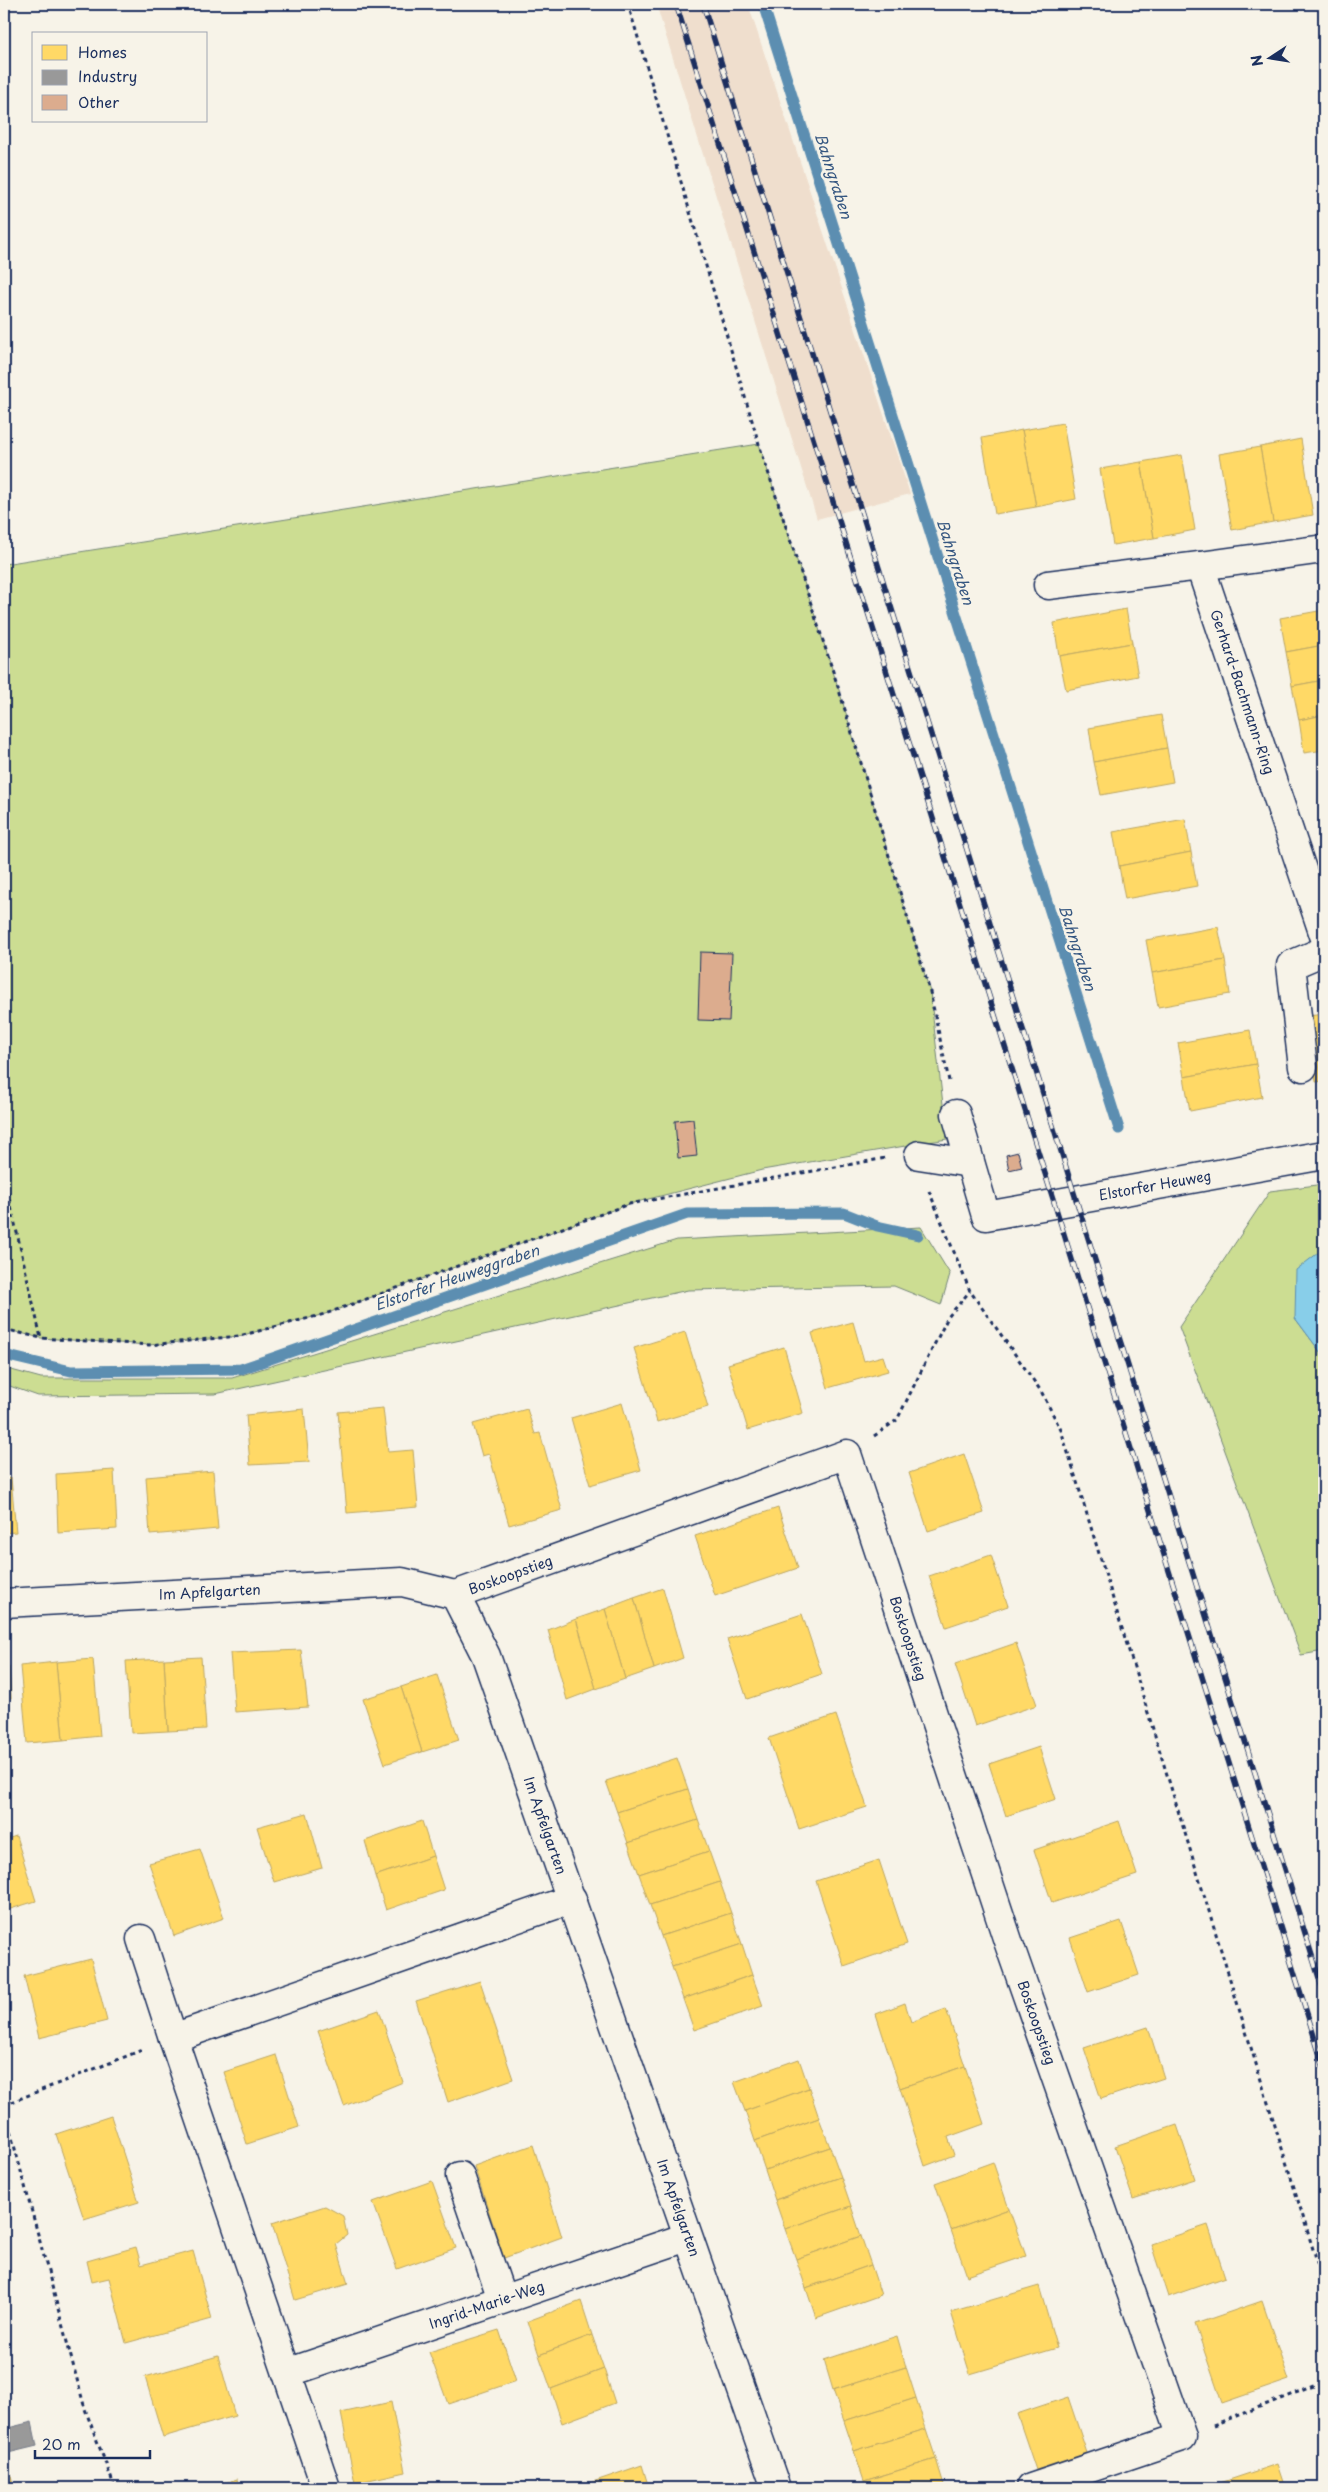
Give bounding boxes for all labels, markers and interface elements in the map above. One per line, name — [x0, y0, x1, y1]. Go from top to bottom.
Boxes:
legend — [32, 32, 208, 122]
north arrow — [1246, 32, 1296, 82]
text: Homes — [78, 40, 127, 63]
text: N — [1245, 53, 1268, 68]
text: Industry — [78, 64, 137, 87]
text: Other — [78, 90, 119, 113]
water label: Bahngraben — [810, 130, 859, 222]
water label: Bahngraben — [932, 516, 981, 608]
street label: Gerhard-Bachmann-Ring — [1205, 607, 1280, 777]
water label: Bahngraben — [1054, 902, 1103, 994]
street label: Elstorfer Heuweg — [1097, 1165, 1213, 1205]
water label: Elstorfer Heuweggraben — [371, 1237, 542, 1316]
street label: Boskoopstieg — [465, 1550, 555, 1599]
street label: Im Apfelgarten — [158, 1578, 261, 1605]
street label: Boskoopstieg — [885, 1593, 932, 1684]
street label: Im Apfelgarten — [519, 1774, 572, 1877]
street label: Boskoopstieg — [1013, 1977, 1062, 2068]
street label: Im Apfelgarten — [652, 2156, 706, 2259]
street label: Ingrid-Marie-Weg — [426, 2275, 547, 2334]
scale bar — [35, 2427, 150, 2459]
text: 20 m — [42, 2432, 81, 2455]

